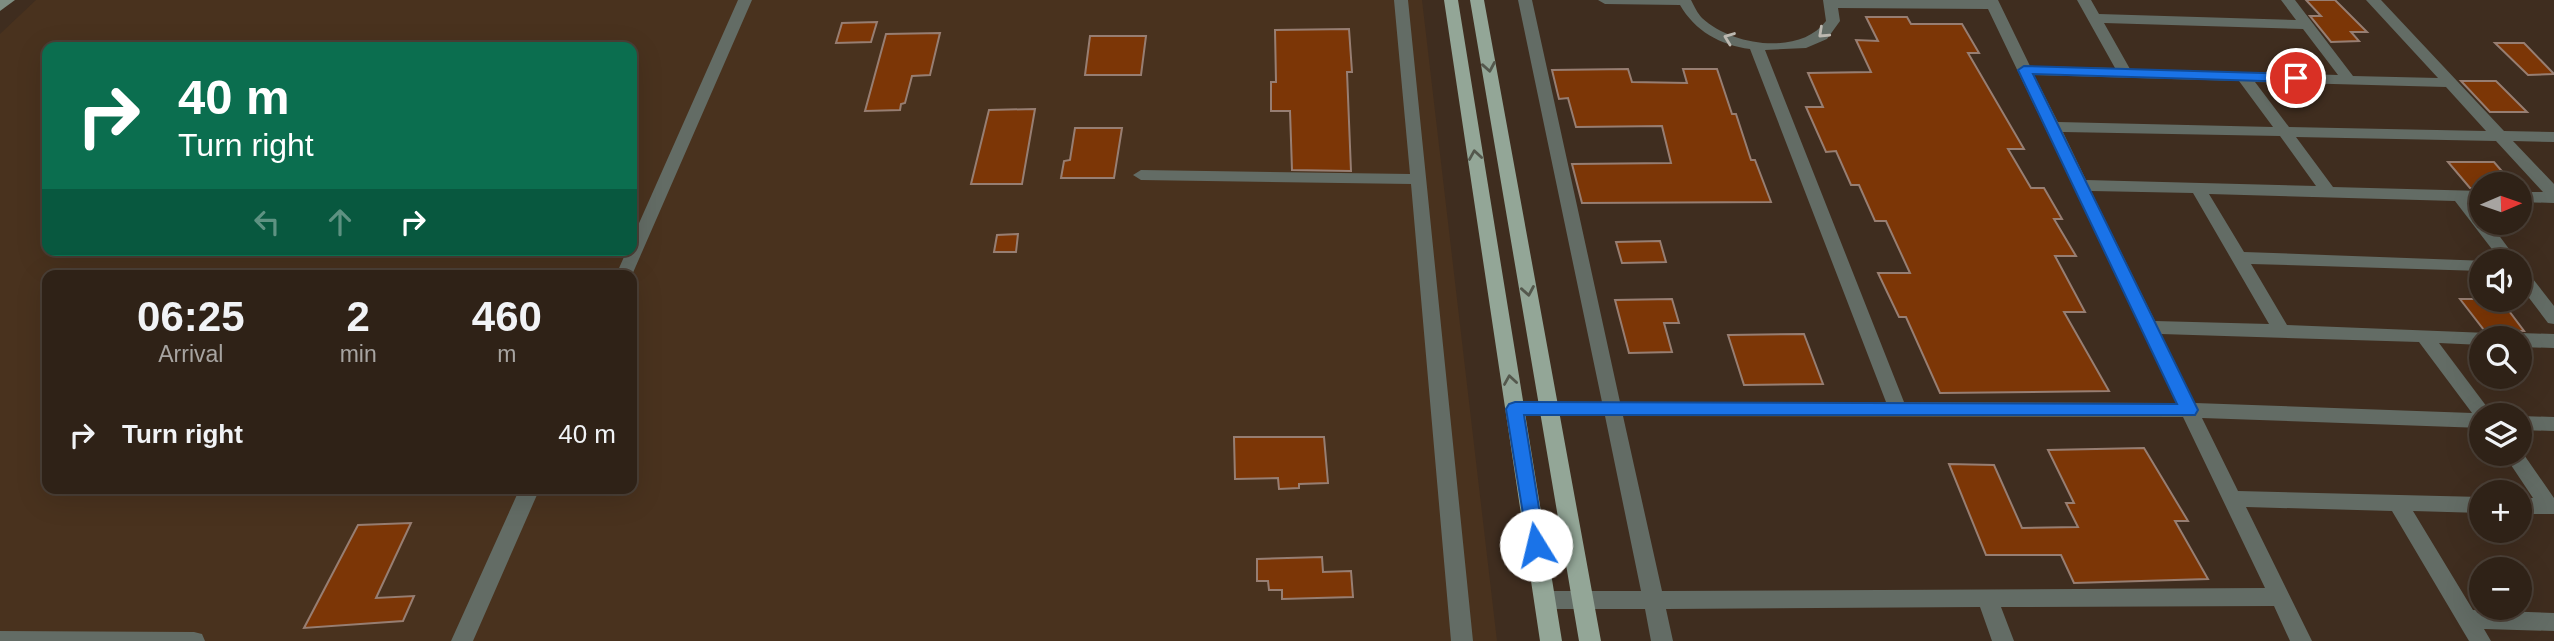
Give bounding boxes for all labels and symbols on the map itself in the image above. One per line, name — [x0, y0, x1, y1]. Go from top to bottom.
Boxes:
one-way arrow — [1819, 24, 1832, 37]
one-way arrow — [1723, 33, 1735, 47]
pin — [2266, 48, 2326, 108]
one-way arrow — [1481, 61, 1496, 73]
one-way arrow — [1468, 149, 1483, 161]
north arrow — [2469, 172, 2532, 234]
one-way arrow — [1520, 285, 1535, 297]
one-way arrow — [1503, 374, 1518, 386]
position arrow — [1499, 508, 1573, 582]

